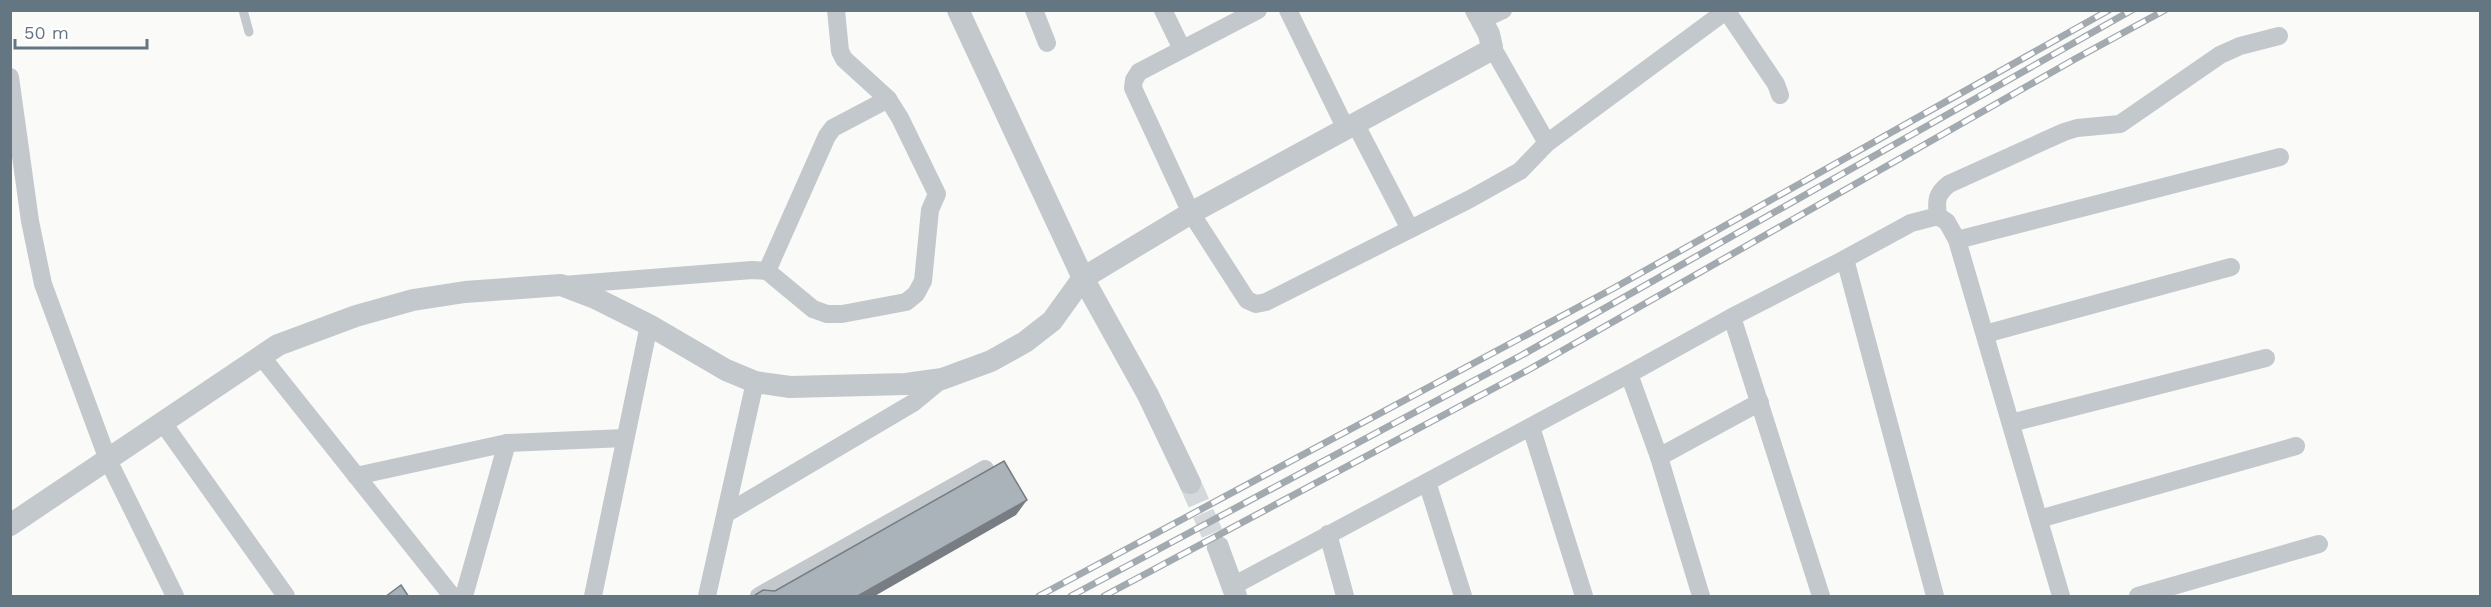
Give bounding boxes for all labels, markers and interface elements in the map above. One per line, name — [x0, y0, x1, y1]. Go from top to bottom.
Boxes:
scale bar — [15, 12, 147, 50]
text: 50 m — [24, 22, 69, 43]

